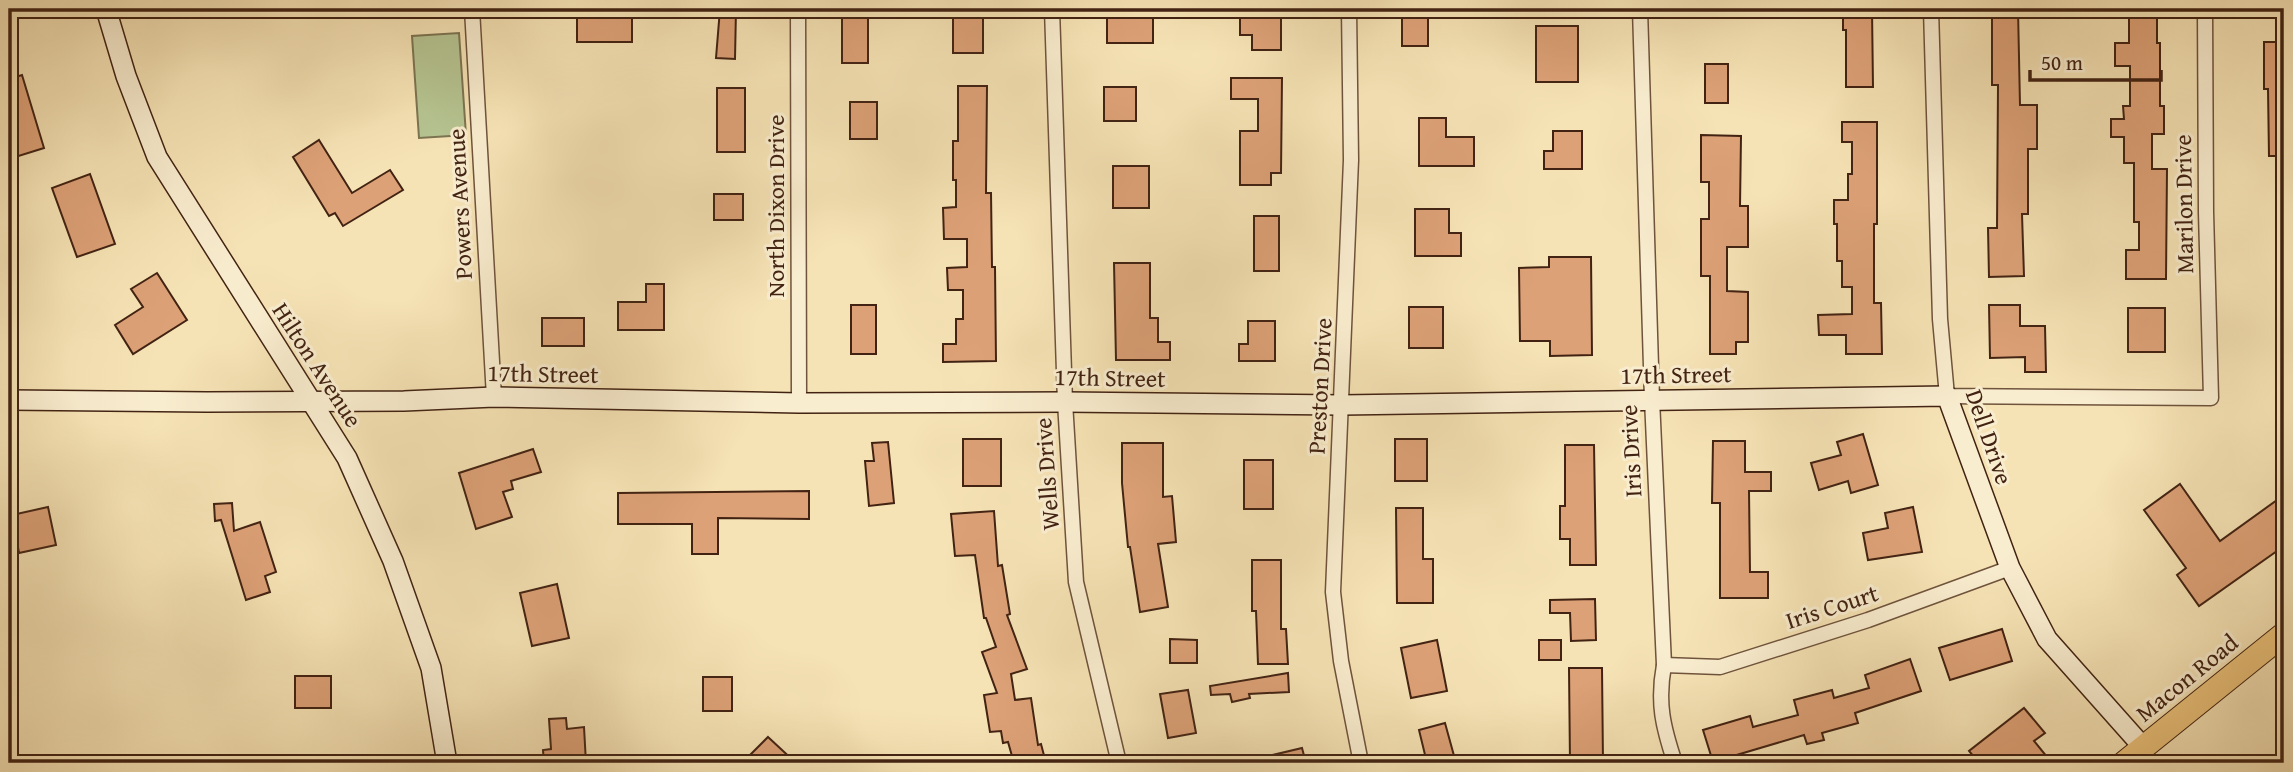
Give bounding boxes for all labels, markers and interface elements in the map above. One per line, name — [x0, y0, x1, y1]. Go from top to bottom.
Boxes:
scale bar — [2030, 38, 2162, 82]
text: 50 m — [2041, 47, 2083, 78]
street label: North Dixon Drive — [758, 115, 793, 297]
street label: Powers Avenue — [438, 128, 481, 280]
street label: Marilon Drive — [2165, 134, 2202, 274]
street label: Hilton Avenue — [264, 295, 371, 434]
street label: Preston Drive — [1298, 317, 1341, 455]
street label: 17th Street — [487, 355, 599, 392]
street label: 17th Street — [1620, 356, 1732, 393]
street label: 17th Street — [1054, 359, 1166, 396]
street label: Dell Drive — [1957, 385, 2022, 489]
street label: Iris Drive — [1611, 404, 1650, 498]
street label: Wells Drive — [1025, 417, 1068, 532]
street label: Iris Court — [1781, 575, 1883, 638]
street label: Macon Road — [2128, 625, 2246, 730]

